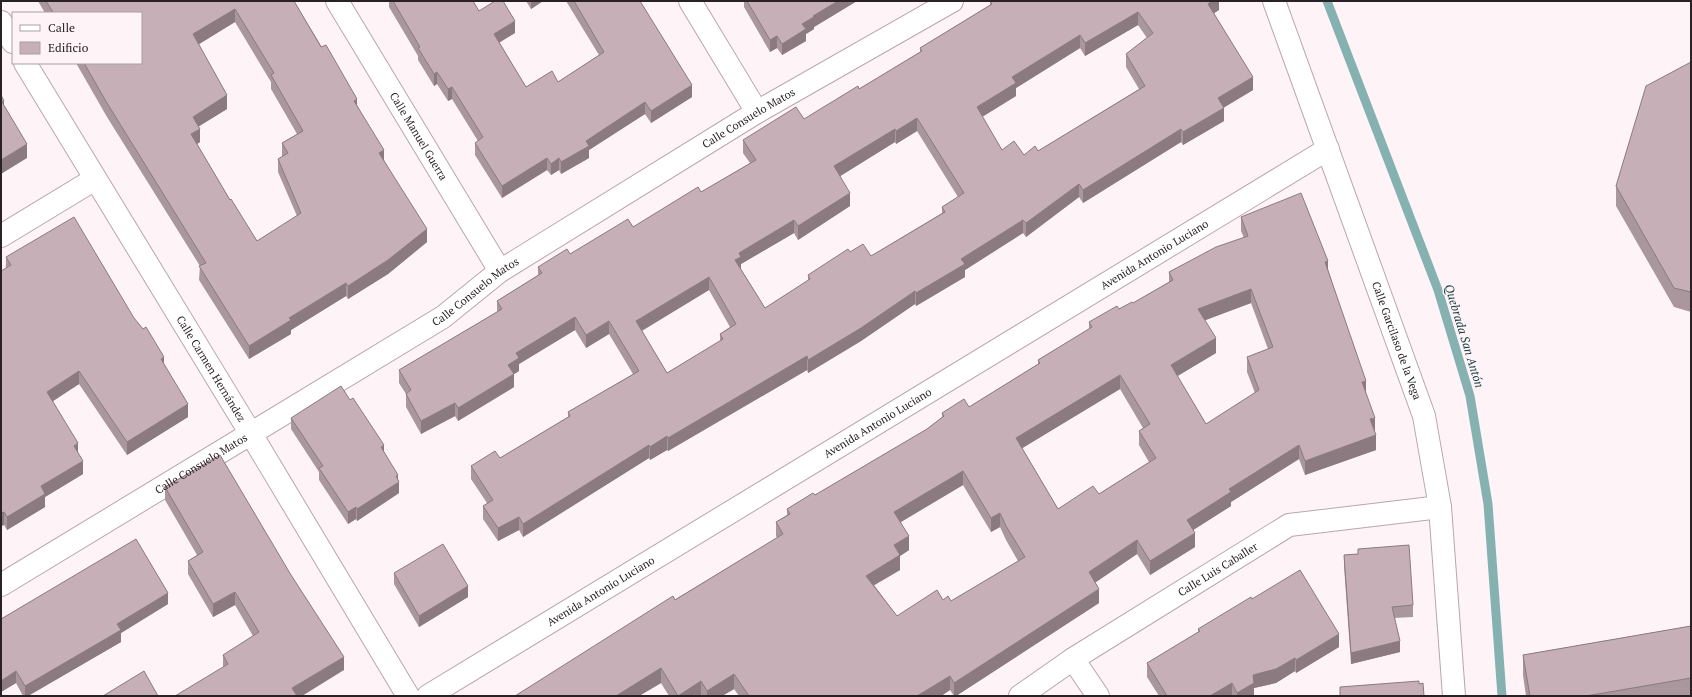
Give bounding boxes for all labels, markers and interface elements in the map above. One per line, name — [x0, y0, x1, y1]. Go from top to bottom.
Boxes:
legend — [12, 12, 142, 64]
text: Calle — [48, 20, 75, 35]
text: Edificio — [48, 40, 89, 55]
street label: Calle Consuelo Matos — [700, 85, 798, 151]
street label: Calle Manuel Guerra — [387, 90, 451, 183]
street label: Avenida Antonio Luciano — [1098, 216, 1211, 293]
street label: Calle Consuelo Matos — [429, 254, 522, 329]
street label: Calle Garcilaso de la Vega — [1369, 279, 1425, 402]
water label: Quebrada San Antón — [1442, 282, 1487, 390]
street label: Calle Carmen Hernández — [174, 313, 249, 424]
street label: Avenida Antonio Luciano — [821, 385, 934, 461]
street label: Calle Consuelo Matos — [152, 430, 250, 497]
street label: Calle Luis Caballer — [1175, 539, 1261, 599]
street label: Avenida Antonio Luciano — [544, 553, 657, 629]

